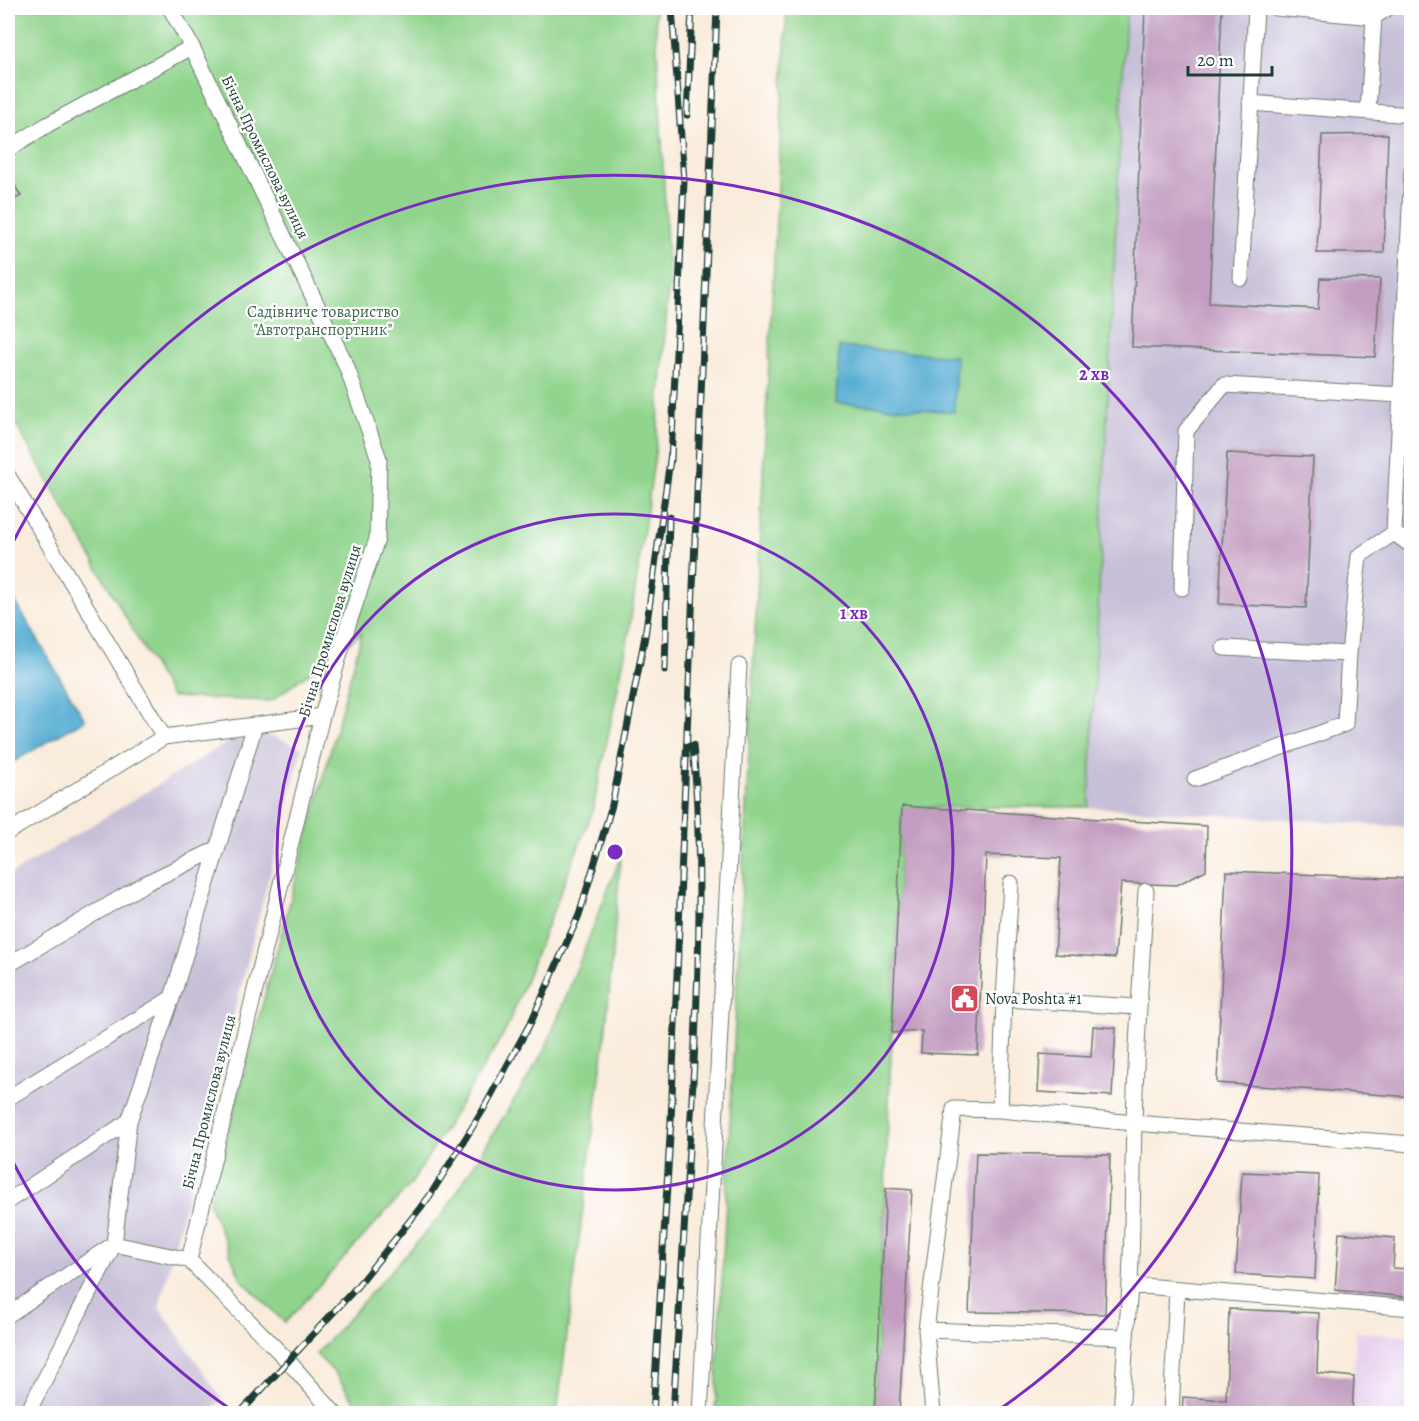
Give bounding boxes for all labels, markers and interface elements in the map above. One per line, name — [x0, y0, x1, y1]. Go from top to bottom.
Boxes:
scale bar — [1188, 39, 1272, 77]
text: 20 m — [1197, 48, 1234, 72]
street label: Бічна Промислова вулиця — [216, 72, 314, 243]
park label: Садівниче товариство "Автотранспортник" — [247, 301, 399, 341]
text: 2 хв — [1079, 362, 1109, 386]
street label: Бічна Промислова вулиця — [293, 542, 367, 720]
text: 1 хв — [840, 601, 868, 625]
centre of rings — [605, 842, 625, 862]
public building icon: Nova Poshta #1 — [948, 983, 980, 1015]
place label: Nova Poshta #1 — [985, 988, 1082, 1010]
street label: Бічна Промислова вулиця — [177, 1012, 241, 1192]

